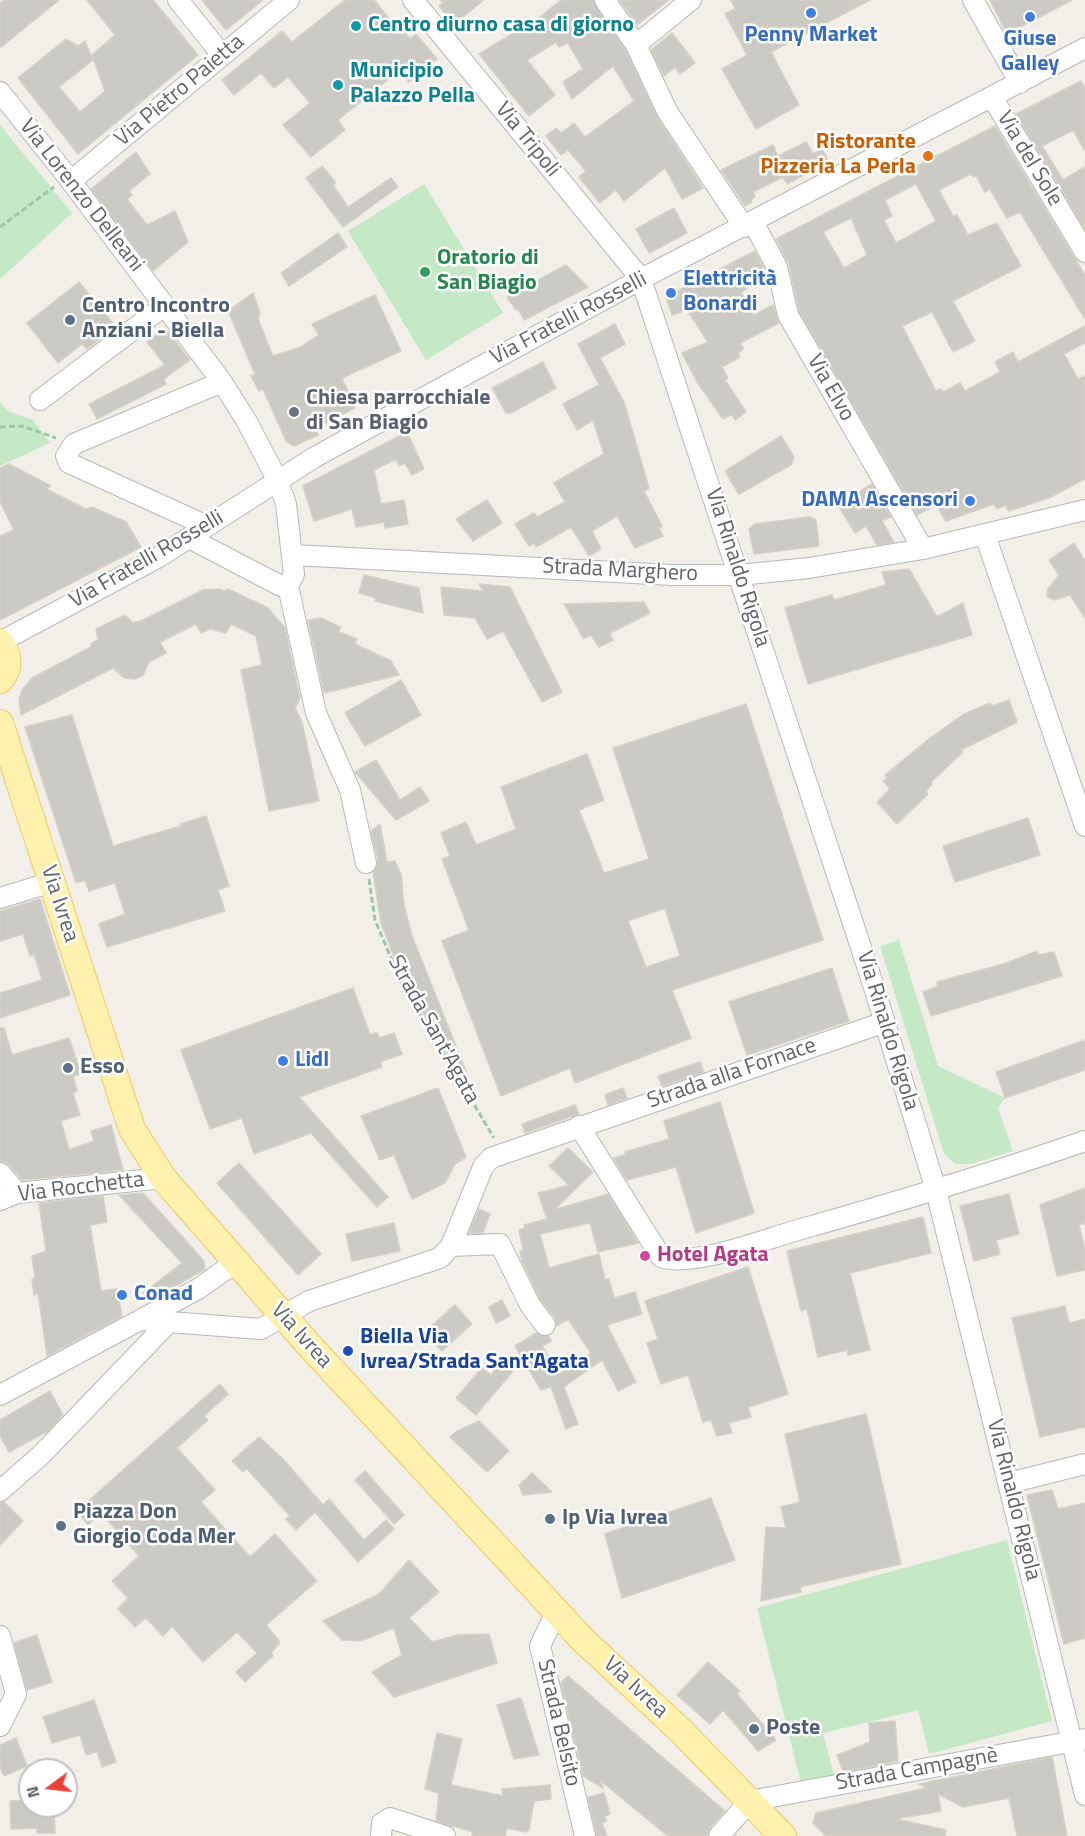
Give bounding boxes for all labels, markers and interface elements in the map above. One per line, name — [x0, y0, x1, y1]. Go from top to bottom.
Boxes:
marker: Penny Market — [804, 6, 818, 20]
marker: Giuse Galley — [1023, 10, 1037, 24]
place label: Centro diurno casa di giorno — [368, 13, 634, 39]
marker: Centro diurno casa di giorno — [349, 19, 363, 33]
place label: Penny Market — [745, 23, 877, 49]
place label: Giuse Galley — [1001, 27, 1059, 78]
street label: Via Pietro Paietta — [110, 29, 250, 153]
place label: Municipio Palazzo Pella — [350, 59, 475, 110]
marker: Municipio Palazzo Pella — [331, 78, 345, 92]
street label: Via Tripoli — [489, 97, 565, 183]
street label: Via del Sole — [990, 107, 1068, 211]
street label: Via Lorenzo Delleani — [13, 114, 149, 278]
place label: Ristorante Pizzeria La Perla — [760, 130, 916, 182]
marker: Ristorante Pizzeria La Perla — [921, 149, 935, 163]
place label: Oratorio di San Biagio — [437, 246, 539, 298]
marker: Oratorio di San Biagio — [418, 265, 432, 279]
street label: Via Fratelli Rosselli — [486, 267, 652, 371]
place label: Elettricità Bonardi — [683, 267, 777, 318]
marker: Elettricità Bonardi — [664, 286, 678, 300]
place label: Centro Incontro Anziani - Biella — [82, 294, 230, 346]
marker: Centro Incontro Anziani - Biella — [63, 313, 77, 327]
street label: Via Elvo — [800, 350, 860, 426]
place label: Chiesa parrocchiale di San Biagio — [306, 386, 491, 438]
marker: Chiesa parrocchiale di San Biagio — [287, 405, 301, 419]
street label: Via Rinaldo Rigola — [699, 485, 775, 651]
place label: DAMA Ascensori — [801, 488, 958, 514]
marker: DAMA Ascensori — [963, 494, 977, 508]
street label: Via Fratelli Rosselli — [65, 505, 229, 615]
street label: Strada Marghero — [542, 554, 698, 588]
street label: Via Ivrea — [34, 862, 84, 946]
street label: Via Rinaldo Rigola — [850, 948, 924, 1114]
street label: Strada Sant'Agata — [381, 951, 485, 1109]
street label: Strada alla Fornace — [644, 1033, 820, 1115]
place label: Lidl — [295, 1048, 329, 1074]
marker: Lidl — [276, 1054, 290, 1068]
place label: Esso — [80, 1055, 125, 1081]
marker: Esso — [61, 1061, 75, 1075]
street label: Via Rocchetta — [16, 1167, 146, 1209]
place label: Hotel Agata — [657, 1243, 769, 1269]
marker: Hotel Agata — [638, 1249, 652, 1263]
place label: Conad — [134, 1282, 193, 1308]
marker: Conad — [115, 1288, 129, 1302]
street label: Via Ivrea — [265, 1298, 337, 1374]
place label: Biella Via Ivrea/Strada Sant'Agata — [360, 1325, 589, 1376]
marker: Biella Via Ivrea/Strada Sant'Agata — [341, 1344, 355, 1358]
street label: Via Rinaldo Rigola — [980, 1417, 1046, 1583]
place label: Piazza Don Giorgio Coda Mer — [73, 1500, 236, 1552]
place label: Ip Via Ivrea — [562, 1506, 668, 1532]
marker: Ip Via Ivrea — [543, 1512, 557, 1526]
marker: Piazza Don Giorgio Coda Mer — [54, 1519, 68, 1533]
street label: Via Ivrea — [597, 1651, 673, 1725]
street label: Strada Belsito — [531, 1657, 585, 1789]
place label: Poste — [766, 1716, 820, 1742]
marker: Poste — [747, 1722, 761, 1736]
street label: Strada Campagnè — [834, 1743, 1000, 1797]
north arrow — [18, 1758, 78, 1818]
text: N — [20, 1784, 46, 1801]

